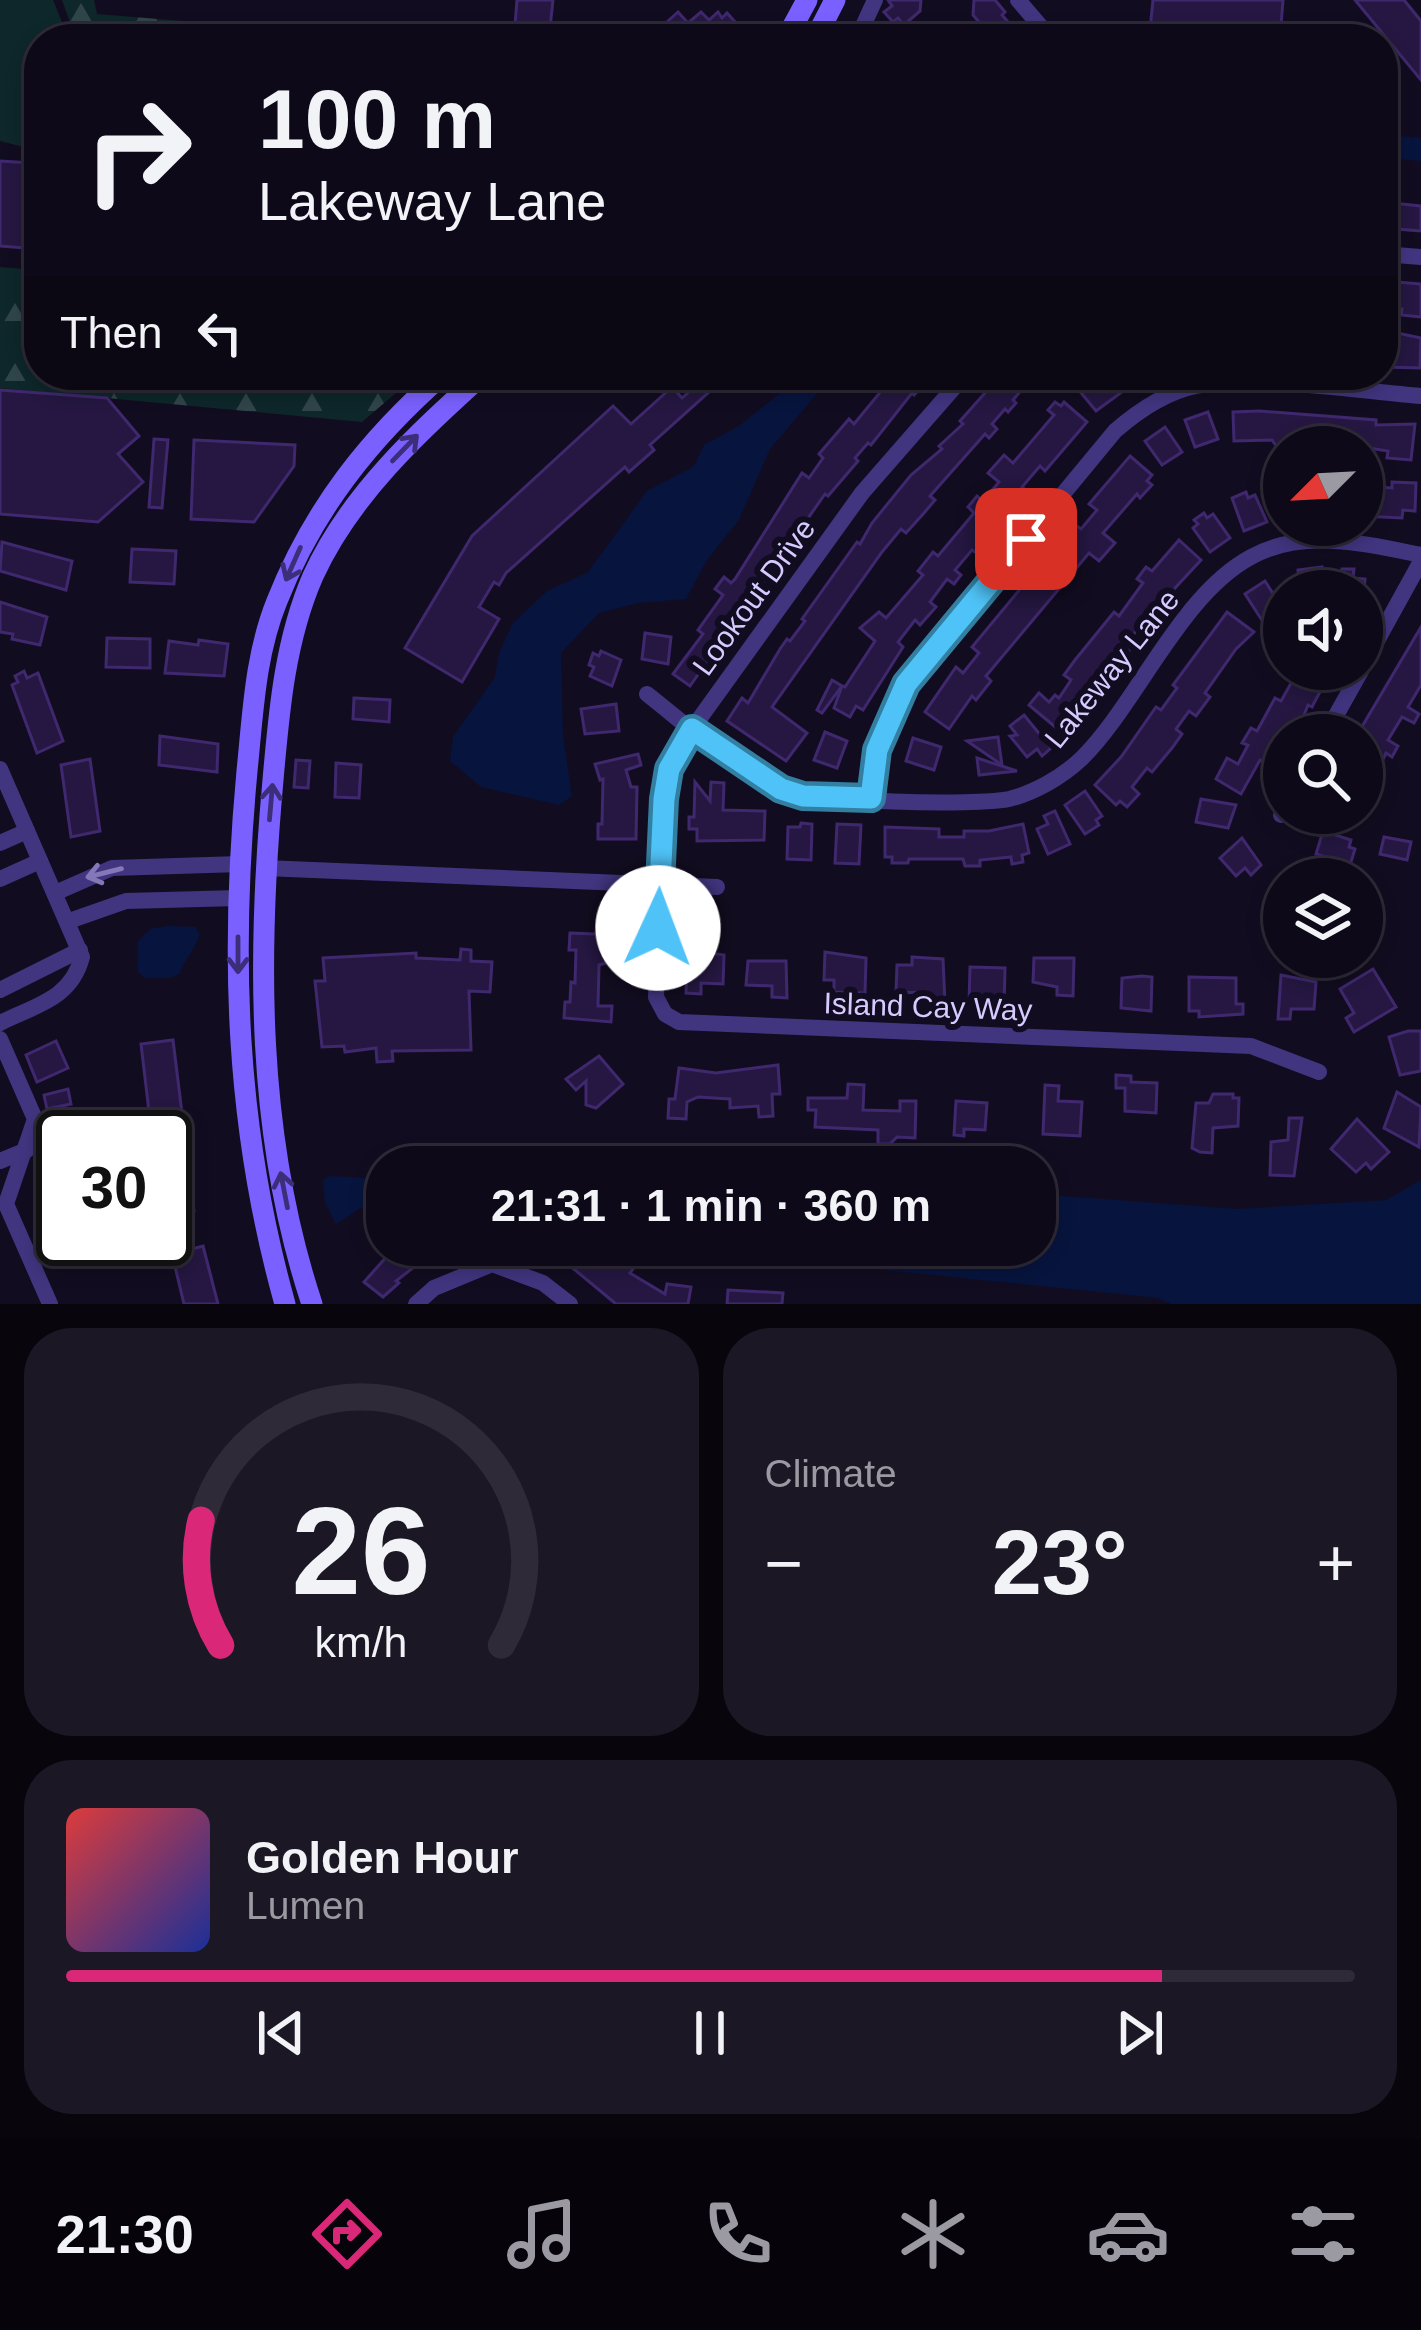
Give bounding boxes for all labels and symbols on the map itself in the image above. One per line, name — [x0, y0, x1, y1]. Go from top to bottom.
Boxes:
north arrow — [1263, 426, 1383, 546]
one-way arrow — [391, 434, 419, 463]
pin — [975, 488, 1077, 590]
street label: Lookout Drive — [686, 512, 821, 681]
one-way arrow — [280, 545, 302, 581]
street label: Lakeway Lane — [1038, 583, 1185, 754]
one-way arrow — [260, 783, 283, 822]
one-way arrow — [86, 863, 124, 885]
position arrow — [595, 865, 721, 991]
one-way arrow — [227, 935, 249, 974]
street label: Island Cay Way — [823, 986, 1033, 1027]
speed limit sign: 30 — [36, 1110, 192, 1266]
one-way arrow — [272, 1172, 294, 1211]

